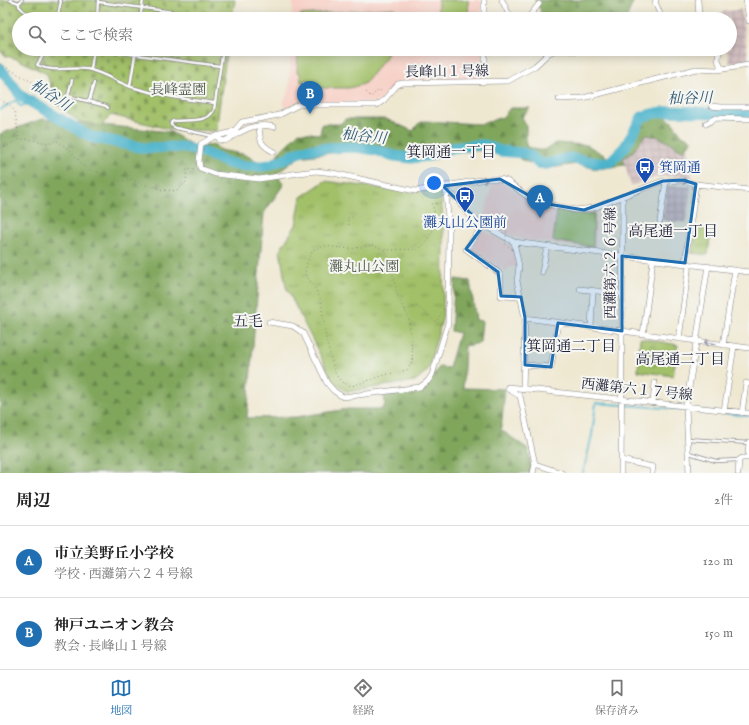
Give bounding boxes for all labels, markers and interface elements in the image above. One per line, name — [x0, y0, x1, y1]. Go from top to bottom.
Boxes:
search box — [12, 12, 737, 56]
icon: search — [26, 23, 48, 45]
text: ここで検索 — [58, 26, 133, 45]
street label: 長峰山１号線 — [405, 62, 489, 82]
water label: 杣谷川 — [27, 75, 76, 117]
park label: 長峰霊園 — [150, 81, 206, 99]
pin: B — [297, 81, 323, 114]
water label: 杣谷川 — [667, 89, 715, 108]
water label: 杣谷川 — [341, 125, 389, 149]
district label: 箕岡通一丁目 — [406, 143, 496, 162]
bus stop icon: 箕岡通 — [634, 156, 656, 184]
place label: 箕岡通 — [659, 159, 701, 177]
your location — [424, 173, 444, 193]
one-way arrow — [475, 176, 488, 184]
one-way arrow — [676, 178, 689, 185]
bus stop icon: 灘丸山公園前 — [454, 185, 476, 213]
pin: A — [527, 185, 553, 218]
street label: 西灘第六２６号線 — [602, 207, 620, 319]
place label: 灘丸山公園前 — [423, 214, 507, 232]
district label: 高尾通一丁目 — [628, 222, 718, 241]
park label: 灘丸山公園 — [329, 258, 399, 276]
district label: 五毛 — [233, 312, 263, 331]
district label: 箕岡通二丁目 — [526, 337, 616, 356]
one-way arrow — [704, 339, 717, 347]
district label: 高尾通二丁目 — [635, 350, 725, 369]
street label: 西灘第六１７号線 — [580, 375, 694, 405]
text: 周辺 — [16, 491, 50, 512]
text: 2件 — [714, 492, 733, 509]
text: 市立美野丘小学校 — [54, 544, 174, 563]
text: A — [25, 553, 33, 570]
text: 120 m — [703, 553, 733, 570]
text: 学校 · 西灘第六２４号線 — [54, 566, 193, 583]
text: 神戸ユニオン教会 — [54, 616, 174, 635]
text: B — [25, 625, 33, 642]
text: 150 m — [704, 625, 733, 642]
text: 教会 · 長峰山１号線 — [54, 638, 167, 655]
tab: 地図 — [110, 677, 132, 718]
tab: 経路 — [352, 677, 374, 718]
tab: 保存済み — [595, 677, 639, 718]

